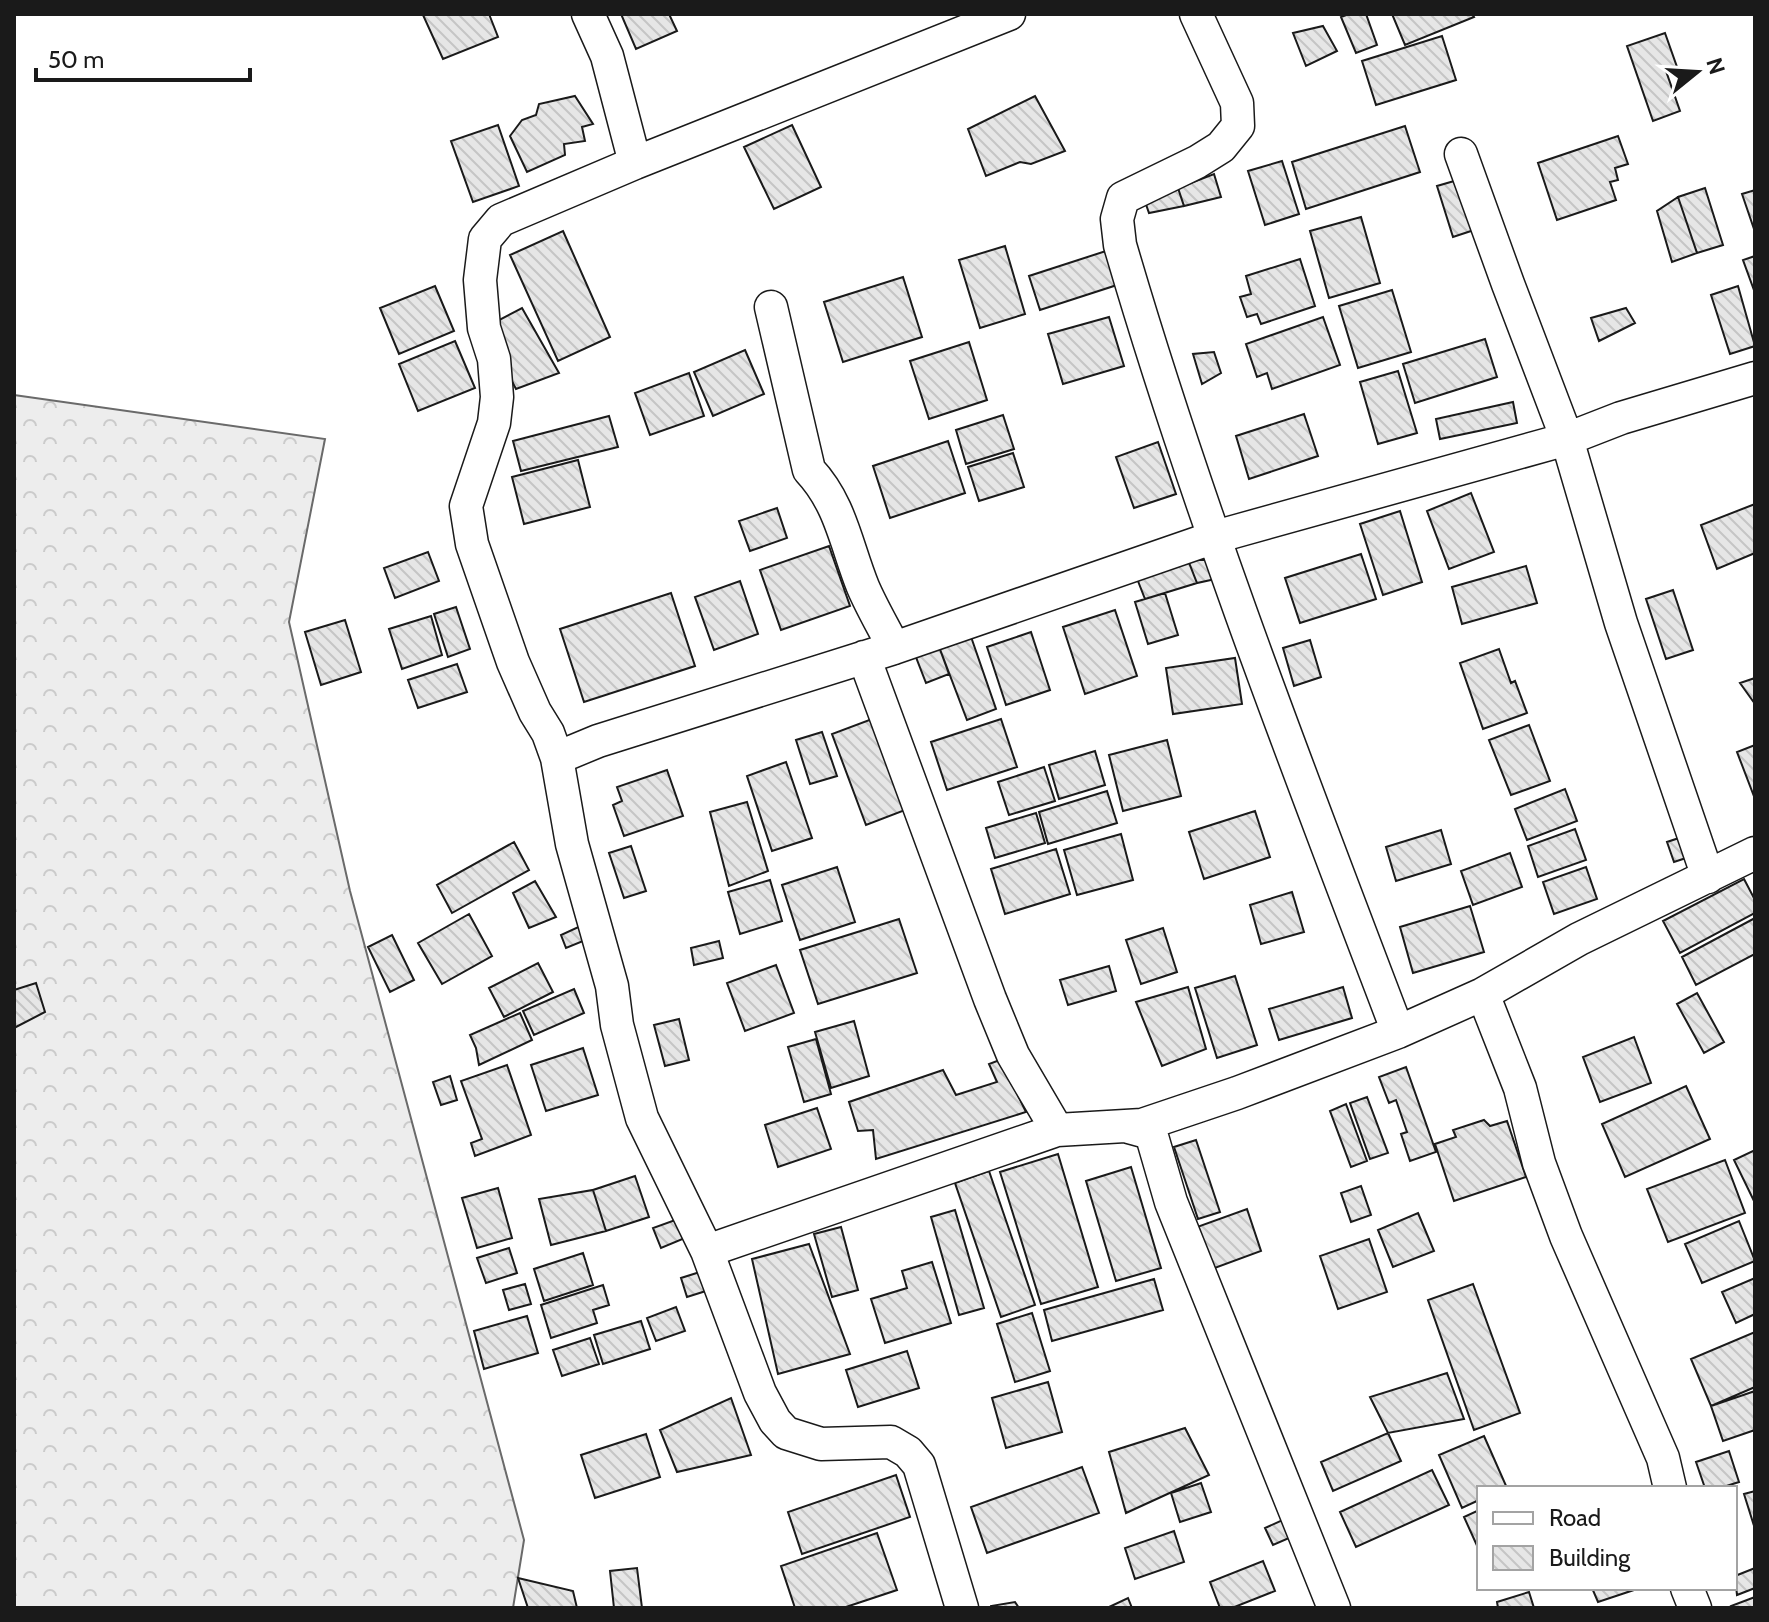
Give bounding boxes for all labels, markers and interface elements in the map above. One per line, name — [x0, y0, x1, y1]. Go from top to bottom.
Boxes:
scale bar — [36, 32, 250, 82]
north arrow — [1657, 32, 1737, 112]
text: 50 m — [48, 45, 104, 74]
text: N — [1700, 54, 1731, 78]
legend — [1477, 1486, 1737, 1590]
text: Road — [1549, 1503, 1601, 1532]
text: Building — [1549, 1543, 1631, 1572]

